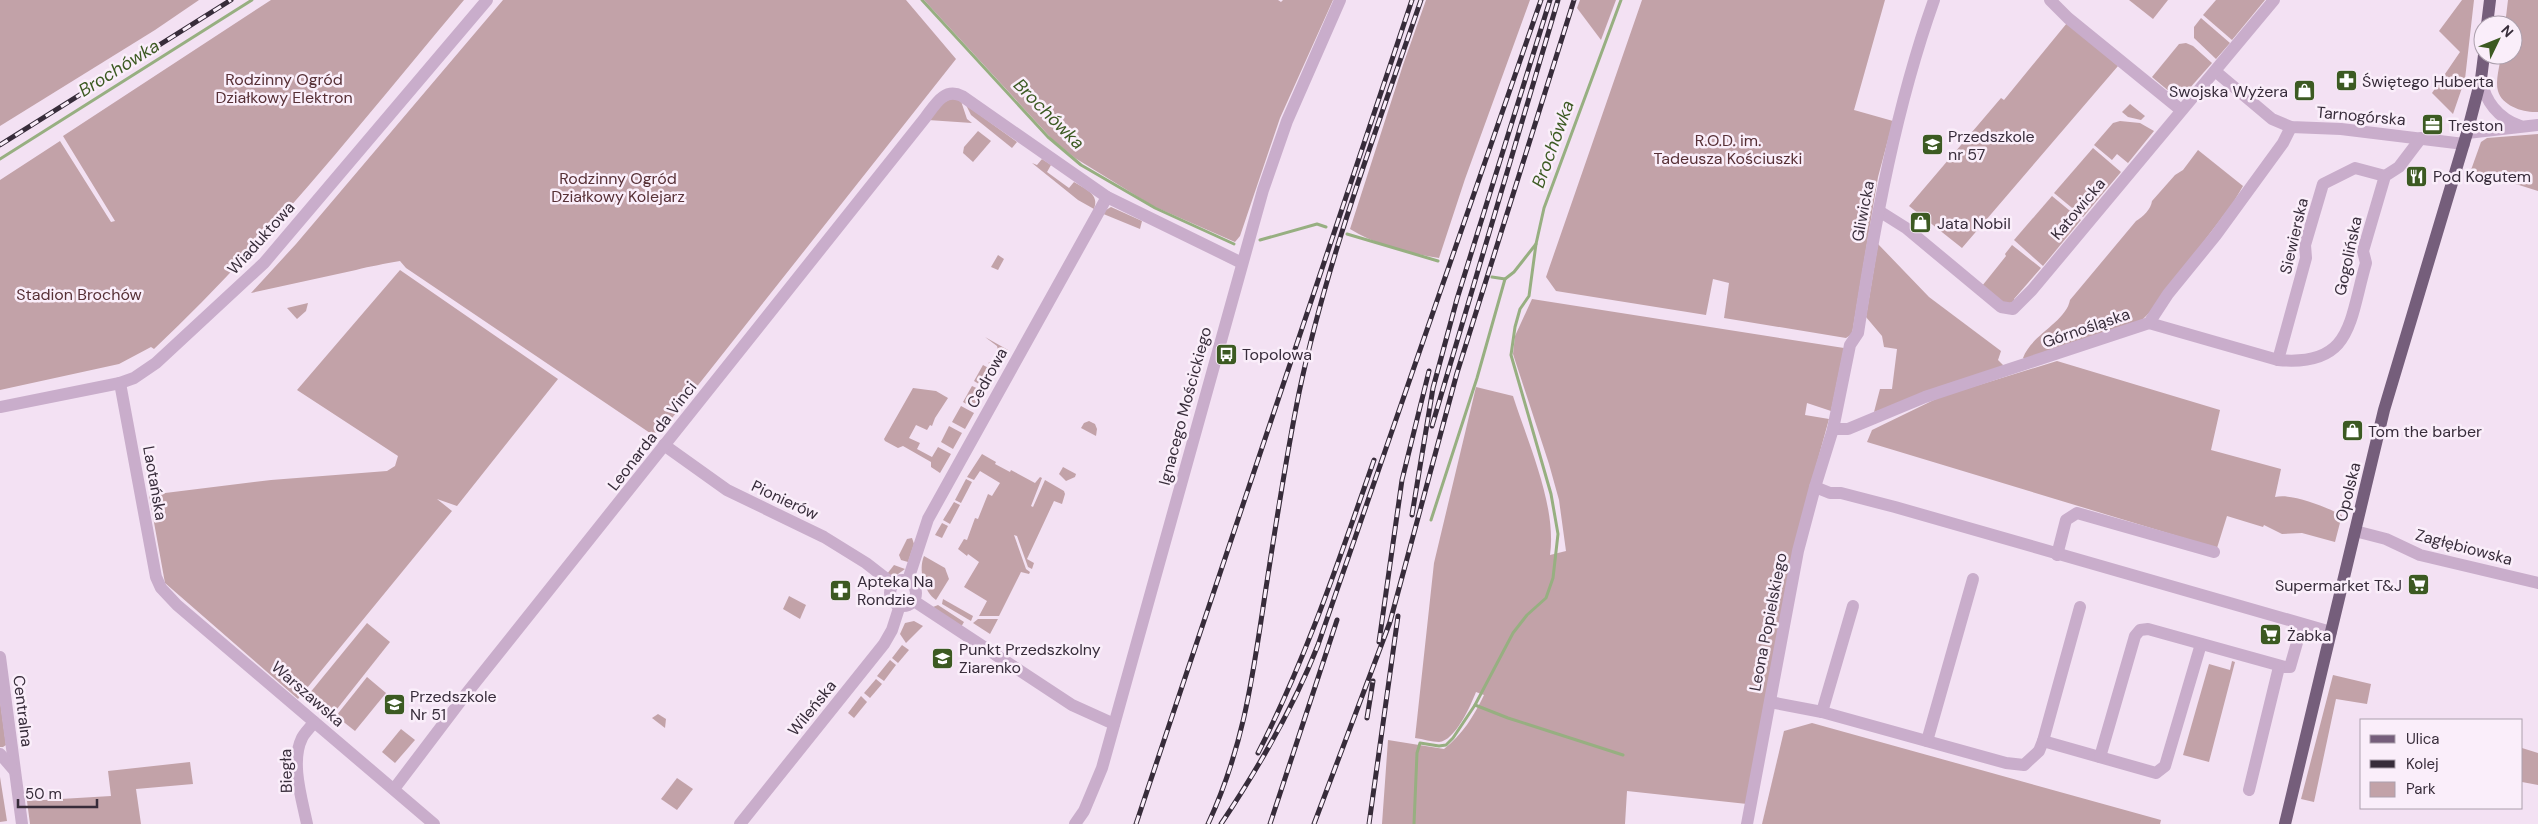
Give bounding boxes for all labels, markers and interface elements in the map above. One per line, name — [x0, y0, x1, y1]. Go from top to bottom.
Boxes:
north arrow — [2473, 15, 2523, 65]
text: N — [2497, 21, 2518, 41]
water label: Brochówka — [74, 34, 164, 102]
park label: Rodzinny Ogród Działkowy Elektron — [215, 69, 353, 108]
pharmacy icon: Świętego Huberta — [2334, 69, 2358, 93]
place label: Świętego Huberta — [2362, 71, 2494, 92]
water label: Brochówka — [1008, 73, 1090, 155]
shop icon: Swojska Wyżera — [2292, 79, 2316, 103]
place label: Swojska Wyżera — [2169, 81, 2288, 102]
water label: Brochówka — [1526, 97, 1580, 191]
street label: Tarnogórska — [2315, 102, 2407, 130]
office icon: Treston — [2420, 113, 2444, 137]
place label: Treston — [2448, 115, 2503, 136]
place label: Przedszkole nr 57 — [1948, 126, 2035, 165]
park label: R.O.D. im. Tadeusza Kościuszki — [1654, 130, 1802, 169]
school or university icon: Przedszkole nr 57 — [1920, 133, 1944, 157]
restaurant icon: Pod Kogutem — [2405, 164, 2429, 188]
place label: Pod Kogutem — [2433, 166, 2531, 187]
park label: Rodzinny Ogród Działkowy Kolejarz — [551, 168, 685, 207]
street label: Katowicka — [2046, 174, 2110, 244]
street label: Gliwicka — [1847, 179, 1879, 243]
street label: Siewierska — [2275, 196, 2313, 276]
street label: Wiaduktowa — [223, 197, 299, 279]
shop icon: Jata Nobil — [1909, 211, 1933, 235]
place label: Jata Nobil — [1937, 213, 2011, 234]
street label: Gogolińska — [2329, 214, 2367, 298]
park label: Stadion Brochów — [16, 284, 142, 305]
street label: Górnośląska — [2039, 303, 2133, 353]
street label: Ignacego Mościckiego — [1154, 324, 1216, 488]
bus stop icon: Topolowa — [1214, 342, 1238, 366]
street label: Cedrowa — [962, 344, 1012, 412]
place label: Topolowa — [1242, 344, 1312, 365]
street label: Leonarda da Vinci — [603, 377, 701, 495]
shop icon: Tom the barber — [2340, 419, 2364, 443]
place label: Tom the barber — [2368, 421, 2482, 442]
street label: Laotańska — [138, 444, 172, 522]
street label: Opolska — [2331, 460, 2365, 524]
street label: Pionierów — [748, 475, 822, 525]
street label: Zagłębiowska — [2413, 524, 2515, 570]
street label: Leona Popielskiego — [1744, 551, 1792, 693]
place label: Apteka Na Rondzie — [857, 571, 933, 610]
supermarket icon: Supermarket T&J — [2406, 573, 2430, 597]
place label: Supermarket T&J — [2275, 575, 2402, 596]
pharmacy icon: Apteka Na Rondzie — [829, 578, 853, 602]
supermarket icon: Żabka — [2259, 623, 2283, 647]
place label: Żabka — [2287, 625, 2331, 646]
place label: Punkt Przedszkolny Ziarenko — [959, 639, 1101, 678]
school or university icon: Punkt Przedszkolny Ziarenko — [931, 646, 955, 670]
street label: Warszawska — [267, 656, 349, 732]
street label: Centralna — [8, 674, 38, 748]
street label: Wileńska — [783, 676, 841, 740]
place label: Przedszkole Nr 51 — [410, 686, 497, 725]
school or university icon: Przedszkole Nr 51 — [382, 693, 406, 717]
legend — [2360, 719, 2523, 809]
text: Ulica — [2406, 729, 2440, 749]
street label: Biegła — [275, 749, 297, 793]
text: Kolej — [2406, 754, 2439, 774]
scale bar — [18, 776, 96, 808]
text: Park — [2406, 779, 2436, 799]
text: 50 m — [25, 784, 62, 804]

